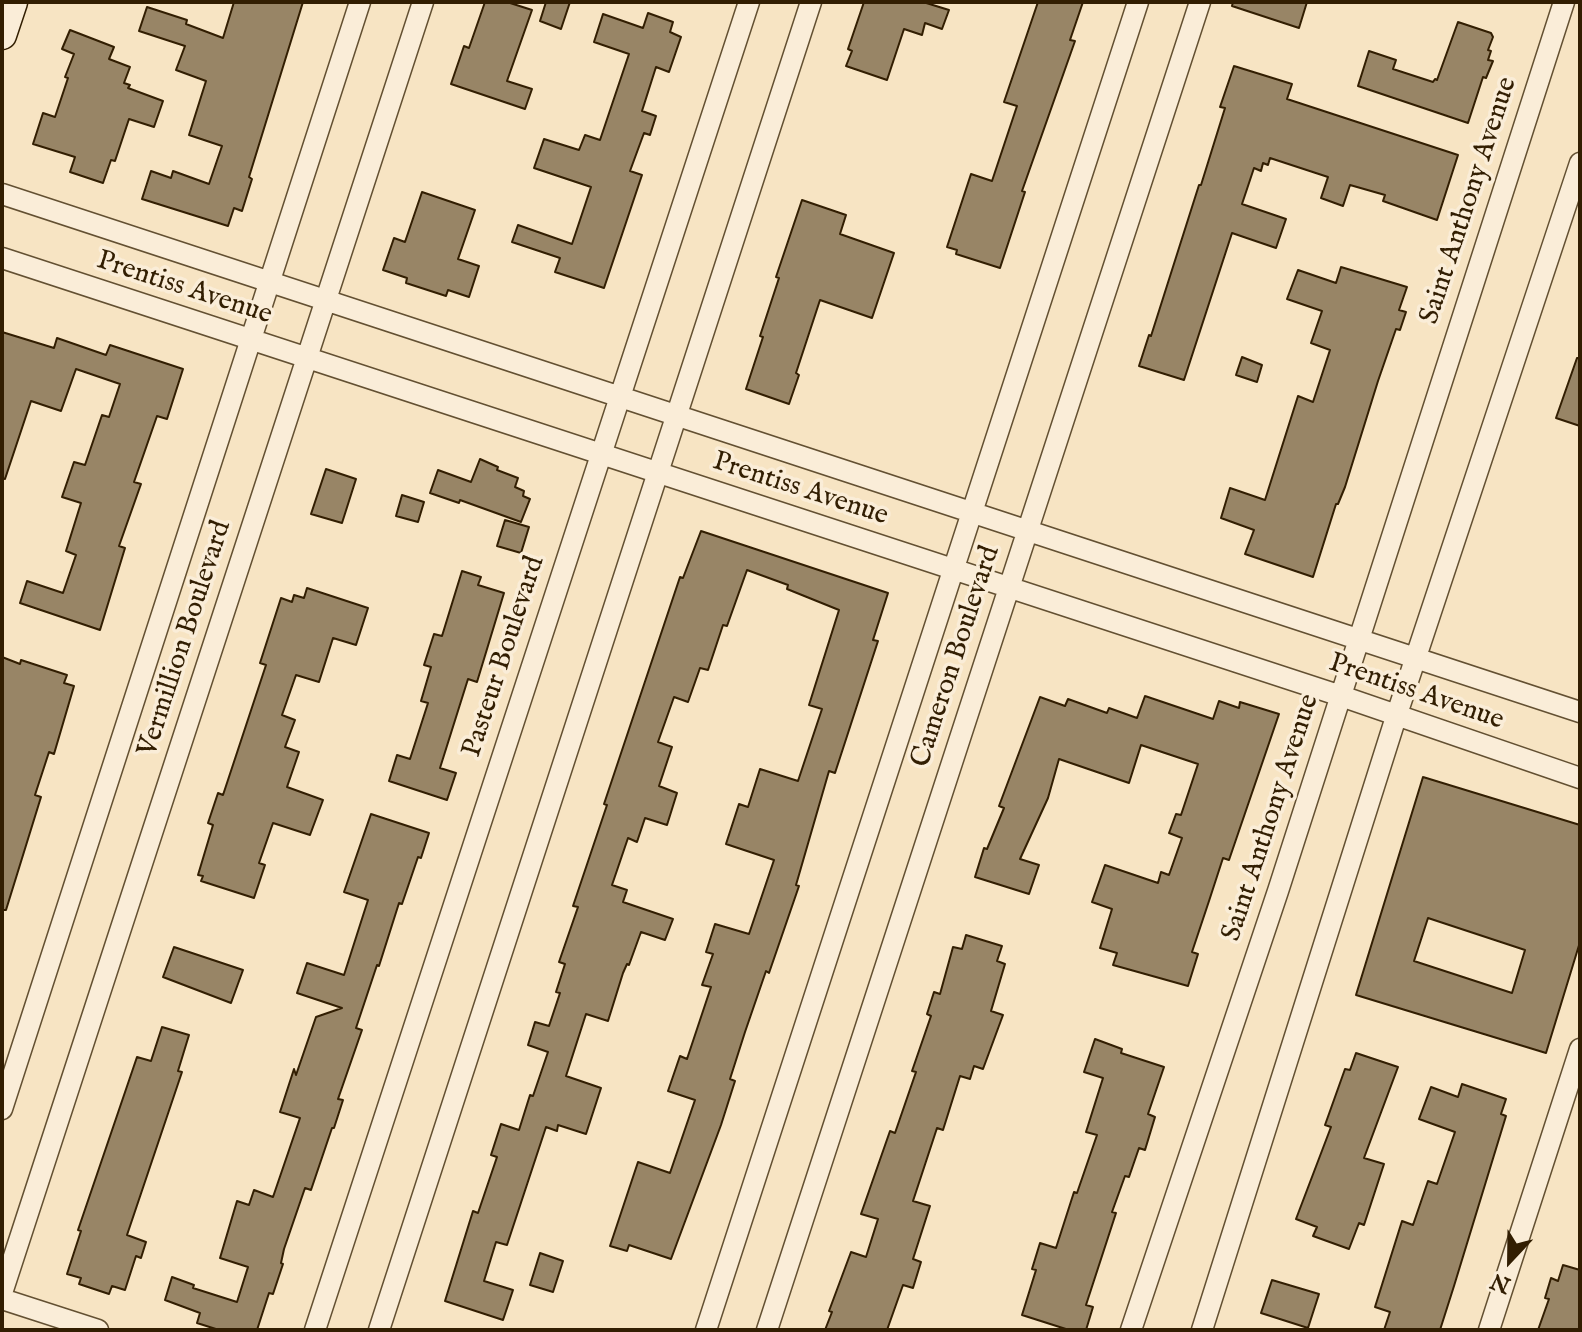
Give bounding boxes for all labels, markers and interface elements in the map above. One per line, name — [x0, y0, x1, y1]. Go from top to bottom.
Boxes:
street label: Saint Anthony Avenue — [1414, 73, 1526, 329]
street label: Prentiss Avenue — [92, 245, 276, 333]
street label: Prentiss Avenue — [708, 446, 892, 534]
street label: Vermillion Boulevard — [132, 517, 240, 761]
street label: Cameron Boulevard — [905, 542, 1009, 772]
street label: Pasteur Boulevard — [457, 552, 553, 762]
street label: Prentiss Avenue — [1324, 647, 1508, 739]
street label: Saint Anthony Avenue — [1216, 690, 1328, 946]
north arrow — [1470, 1220, 1550, 1300]
text: N — [1487, 1266, 1515, 1299]

